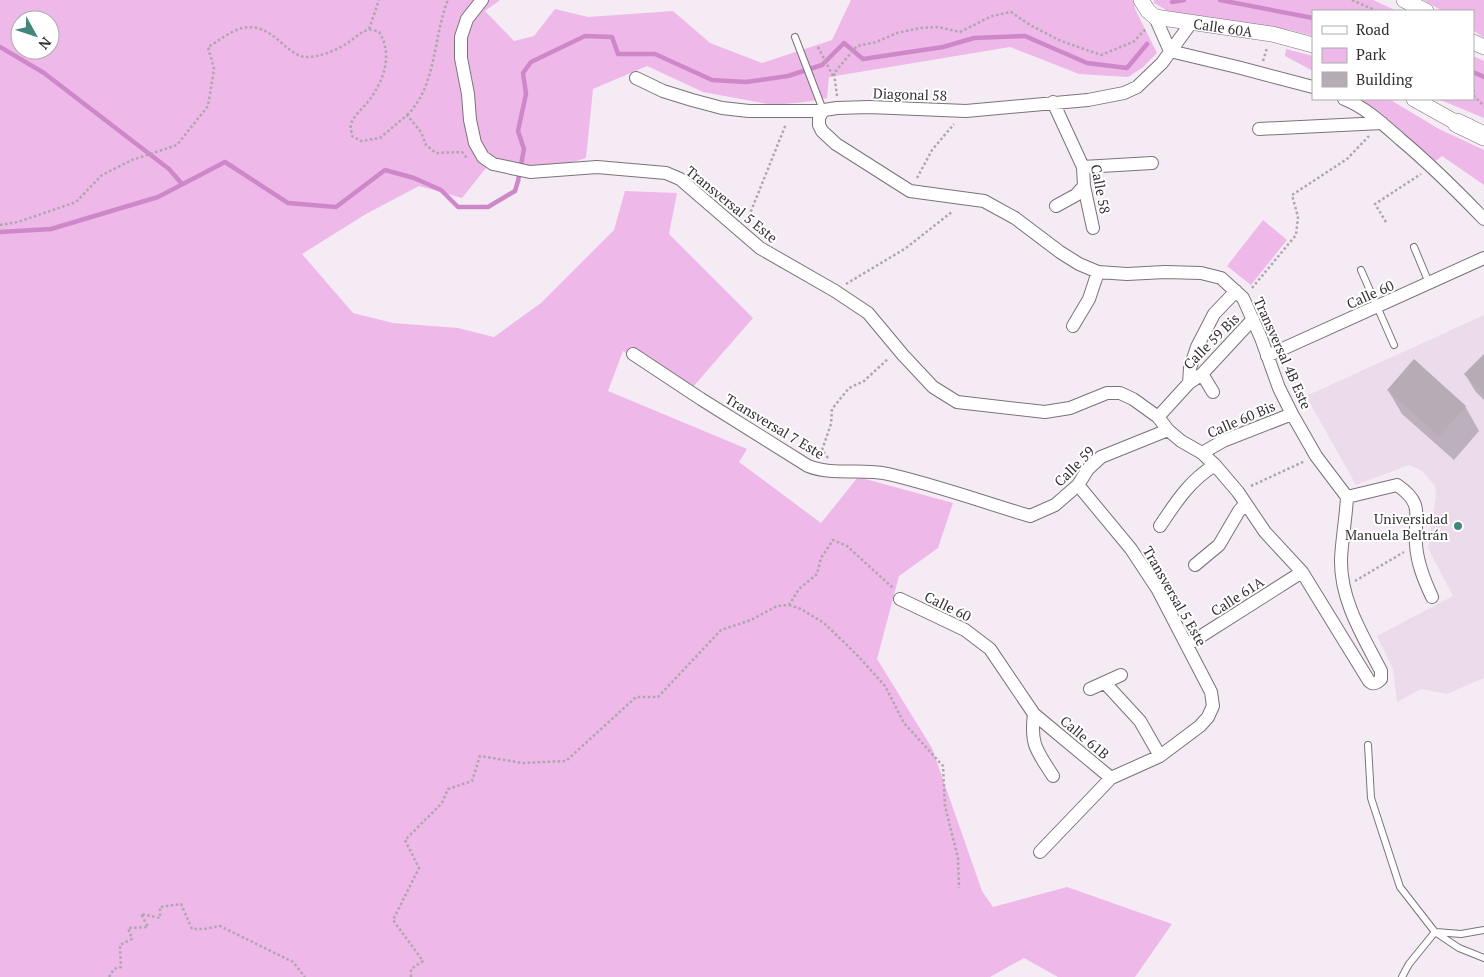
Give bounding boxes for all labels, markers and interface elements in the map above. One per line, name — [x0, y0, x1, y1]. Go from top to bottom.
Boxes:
north arrow — [10, 10, 60, 60]
legend — [1312, 10, 1474, 100]
street label: Calle 60A — [1192, 13, 1254, 41]
text: Road — [1356, 19, 1389, 39]
text: N — [34, 34, 56, 54]
text: Park — [1356, 44, 1386, 64]
text: Building — [1356, 69, 1414, 89]
street label: Diagonal 58 — [873, 83, 947, 105]
street label: Transversal 5 Este — [682, 161, 782, 247]
street label: Calle 58 — [1087, 163, 1115, 215]
street label: Calle 60 — [1343, 275, 1397, 313]
street label: Transversal 4B Este — [1250, 294, 1316, 412]
street label: Calle 59 Bis — [1179, 309, 1243, 373]
street label: Transversal 7 Este — [722, 389, 828, 463]
street label: Calle 60 Bis — [1204, 396, 1278, 442]
street label: Calle 59 — [1050, 442, 1098, 490]
place label: Universidad Manuela Beltrán — [1345, 509, 1449, 544]
marker: Universidad Manuela Beltrán — [1452, 520, 1464, 532]
street label: Transversal 5 Este — [1139, 543, 1211, 649]
street label: Calle 61A — [1207, 572, 1267, 620]
street label: Calle 60 — [921, 587, 975, 625]
street label: Calle 61B — [1056, 711, 1114, 763]

